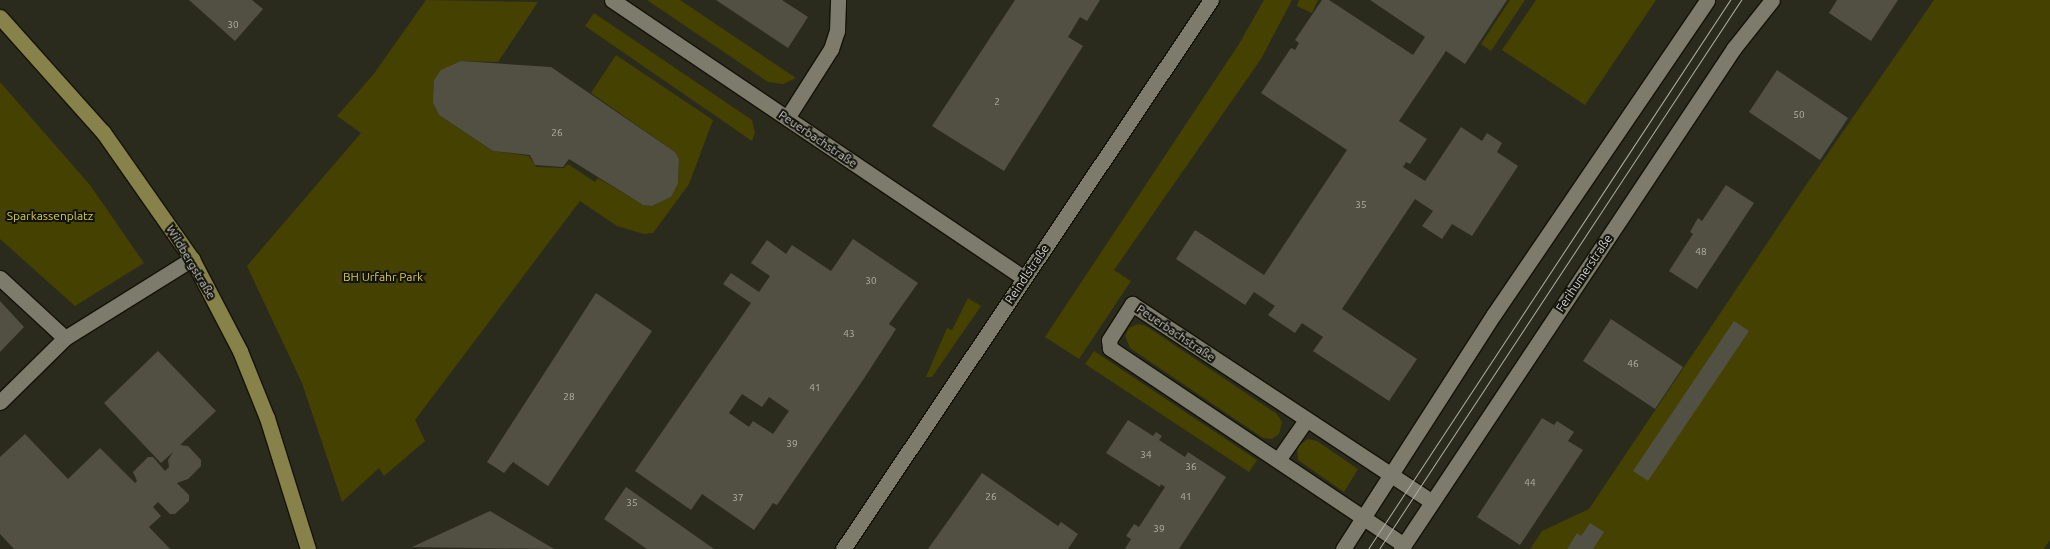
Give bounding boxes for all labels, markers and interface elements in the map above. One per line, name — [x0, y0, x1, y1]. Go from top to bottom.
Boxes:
house number: 30 — [227, 19, 239, 31]
house number: 2 — [994, 96, 1000, 108]
street label: Peuerbachstraße — [776, 107, 860, 171]
house number: 50 — [1793, 109, 1805, 121]
house number: 26 — [551, 127, 563, 139]
house number: 35 — [1355, 199, 1367, 211]
park label: Sparkassenplatz — [7, 209, 93, 223]
street label: Wildbergstraße — [163, 222, 219, 302]
street label: Ferihumerstraße — [1553, 232, 1615, 314]
street label: Reindlstraße — [1002, 242, 1052, 306]
house number: 48 — [1695, 246, 1707, 258]
park label: BH Urfahr Park — [343, 270, 423, 284]
house number: 30 — [865, 275, 877, 287]
street label: Peuerbachstraße — [1134, 301, 1218, 365]
house number: 43 — [843, 328, 855, 340]
house number: 46 — [1627, 358, 1639, 370]
house number: 41 — [809, 382, 821, 394]
house number: 28 — [563, 391, 575, 403]
house number: 39 — [786, 438, 798, 450]
house number: 34 — [1140, 449, 1152, 461]
house number: 36 — [1185, 461, 1197, 473]
house number: 44 — [1524, 477, 1536, 489]
house number: 26 — [985, 491, 997, 503]
house number: 41 — [1180, 491, 1192, 503]
house number: 37 — [732, 492, 744, 504]
house number: 35 — [626, 497, 638, 509]
house number: 39 — [1153, 523, 1165, 535]

